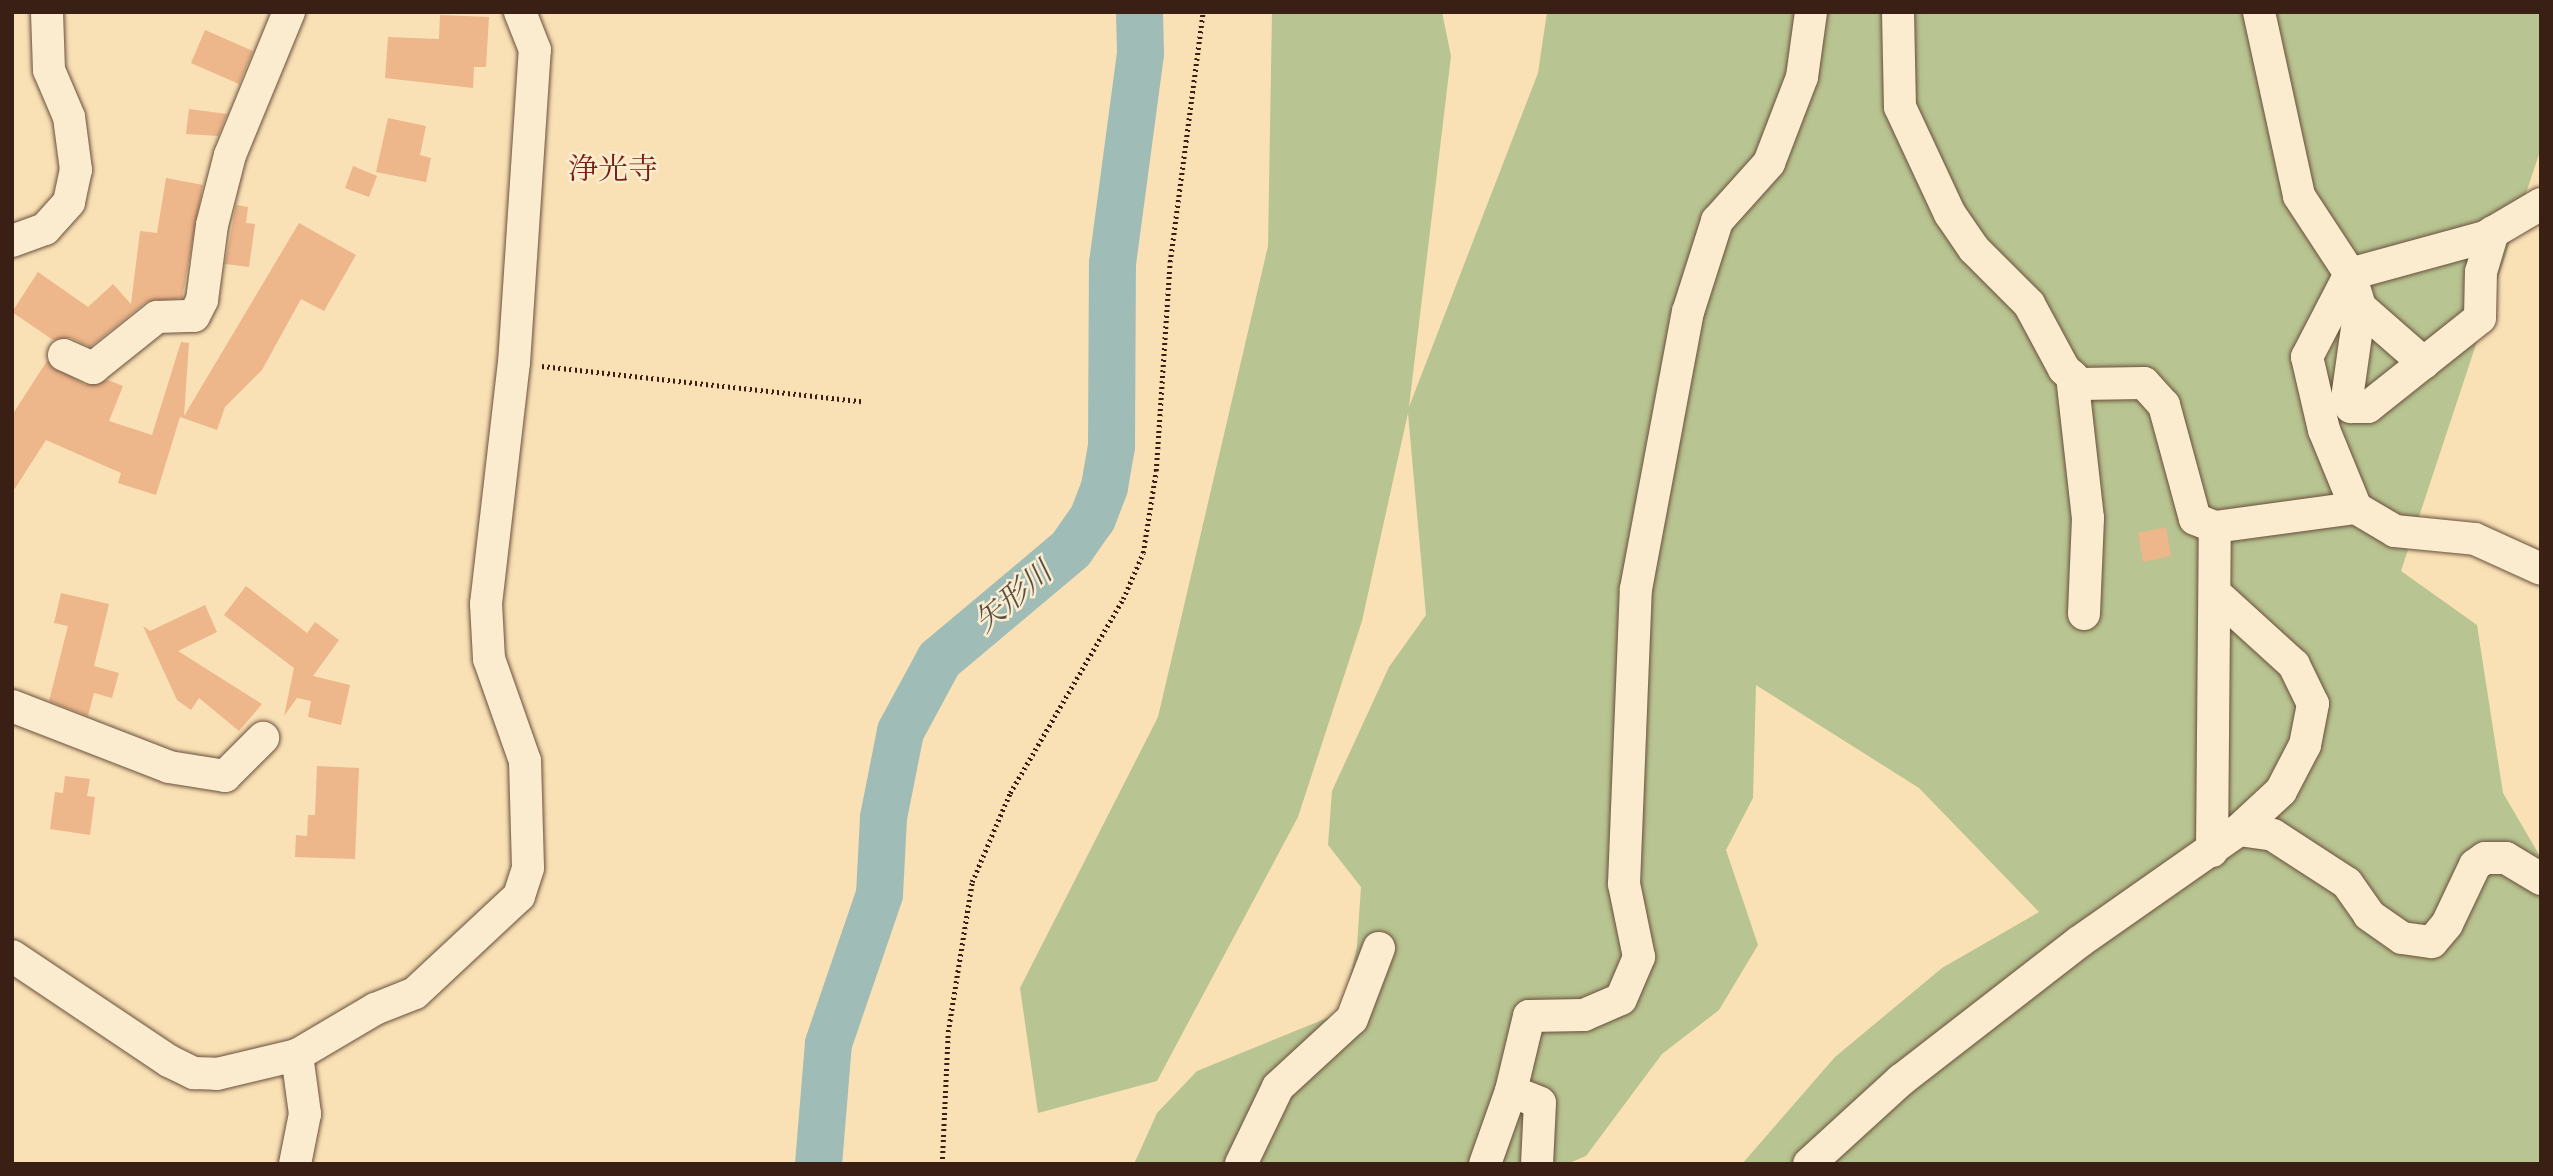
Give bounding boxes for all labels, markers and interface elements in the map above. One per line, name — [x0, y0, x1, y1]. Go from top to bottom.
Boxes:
district label: 浄光寺 — [568, 151, 658, 187]
water label: 矢形川 — [967, 554, 1059, 640]

